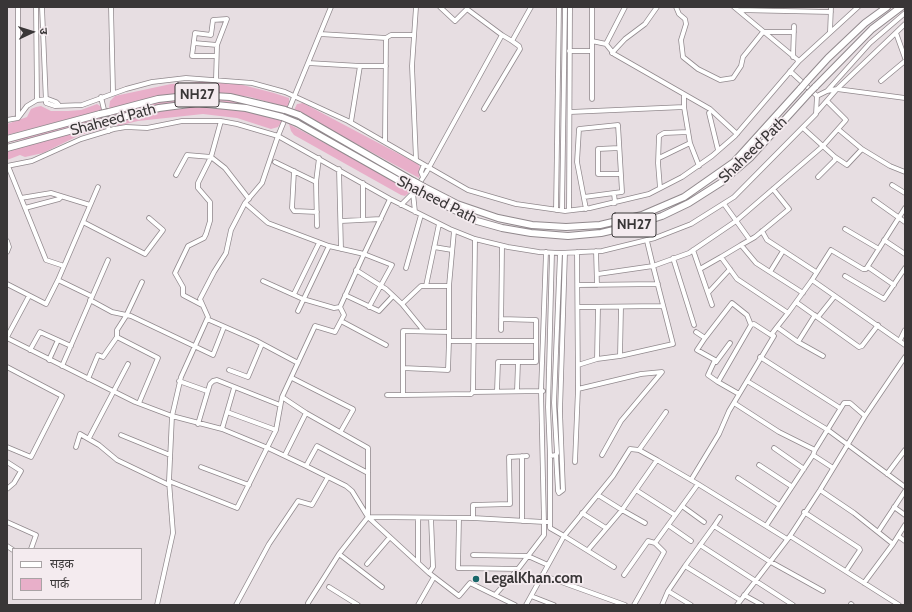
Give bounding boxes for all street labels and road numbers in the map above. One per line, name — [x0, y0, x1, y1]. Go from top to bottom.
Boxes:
road number: NH27 — [175, 83, 219, 107]
street label: Shaheed Path — [68, 100, 158, 140]
street label: Shaheed Path — [715, 113, 791, 187]
street label: Shaheed Path — [394, 172, 480, 228]
road number: NH27 — [612, 213, 656, 237]

